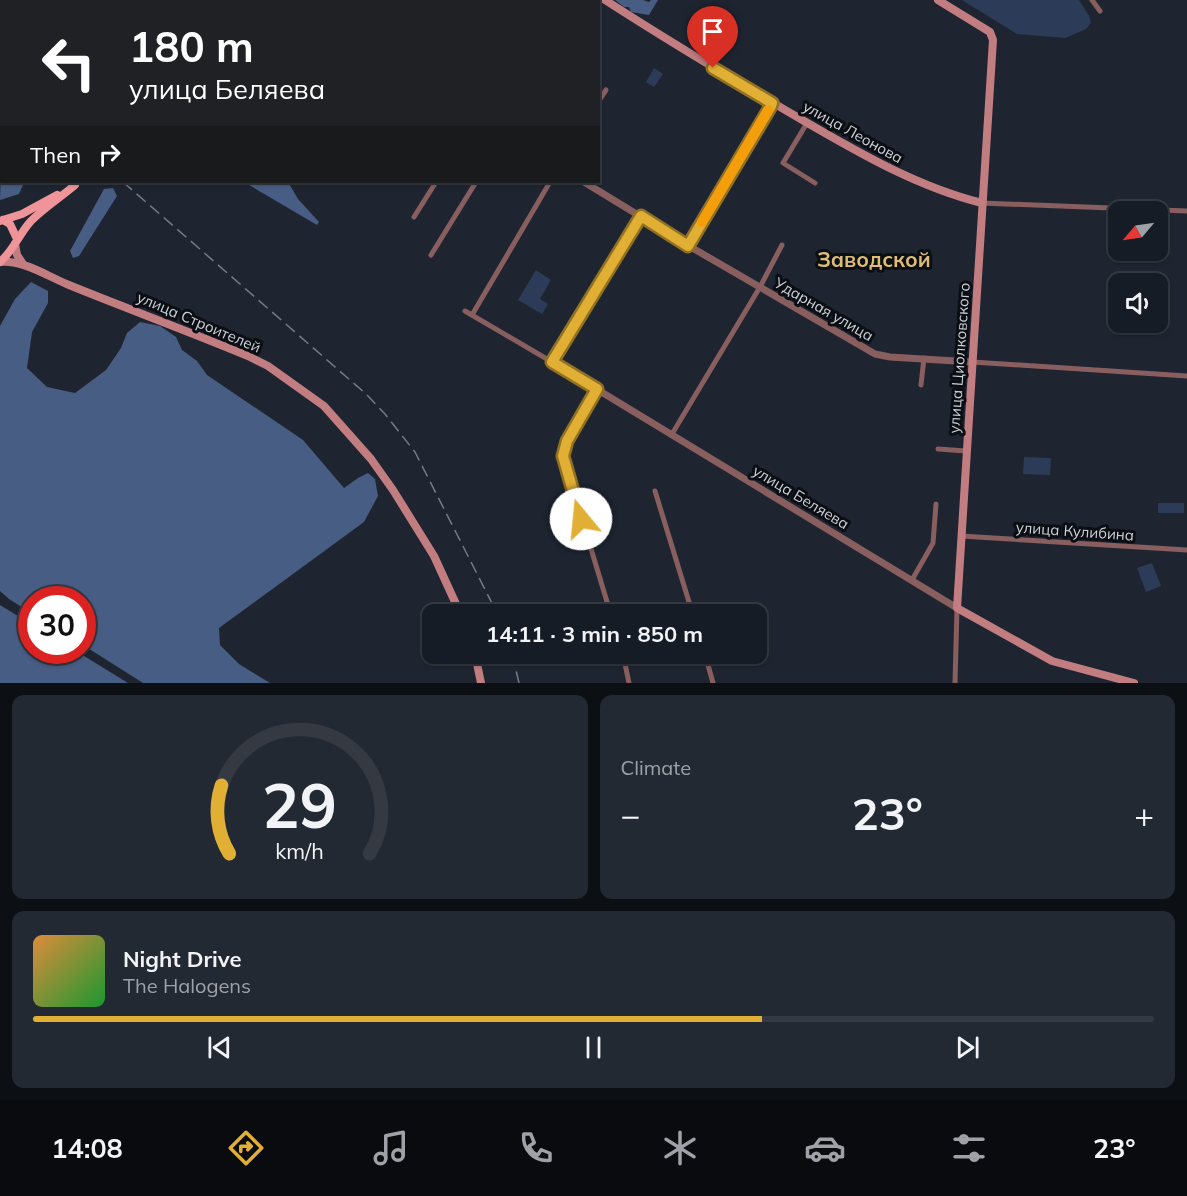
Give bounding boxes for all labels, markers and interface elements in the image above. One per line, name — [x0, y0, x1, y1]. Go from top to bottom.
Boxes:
pin — [687, 6, 738, 68]
icon: arrive — [696, 15, 729, 48]
text: 180 m — [129, 20, 254, 73]
icon: left — [30, 24, 108, 102]
text: улица Беляева — [129, 72, 325, 106]
street label: улица Леонова — [800, 97, 906, 167]
icon: right — [93, 138, 126, 171]
text: Then — [30, 141, 81, 169]
north arrow — [1108, 201, 1168, 261]
map controls — [1108, 201, 1168, 333]
district label: Заводской — [817, 246, 931, 272]
street label: Ударная улица — [770, 272, 877, 345]
button: sound — [1108, 273, 1168, 333]
street label: улица Циолковского — [944, 282, 974, 434]
street label: улица Строителей — [134, 287, 264, 357]
street label: улица Беляева — [749, 461, 853, 533]
position arrow — [549, 487, 613, 551]
street label: улица Кулибина — [1015, 517, 1135, 545]
speed limit sign: 30 — [18, 586, 96, 664]
text: 14:11 · 3 min · 850 m — [486, 620, 703, 648]
text: Climate — [621, 755, 691, 780]
text: 29 — [262, 765, 337, 844]
text: 23° — [852, 785, 923, 841]
text: − — [621, 794, 640, 835]
text: + — [1134, 794, 1154, 835]
text: km/h — [275, 837, 324, 864]
text: Night Drive — [123, 945, 242, 973]
text: The Halogens — [123, 973, 251, 998]
icon: previous — [203, 1031, 236, 1064]
icon: pause — [577, 1031, 610, 1064]
icon: next — [951, 1031, 984, 1064]
icon: directions — [225, 1127, 267, 1169]
icon: music — [370, 1127, 412, 1169]
icon: phone — [515, 1127, 557, 1169]
icon: climate — [659, 1127, 701, 1169]
icon: car — [804, 1127, 846, 1169]
icon: filters — [948, 1127, 990, 1169]
text: 14:08 — [51, 1131, 123, 1165]
text: 23° — [1093, 1131, 1136, 1165]

